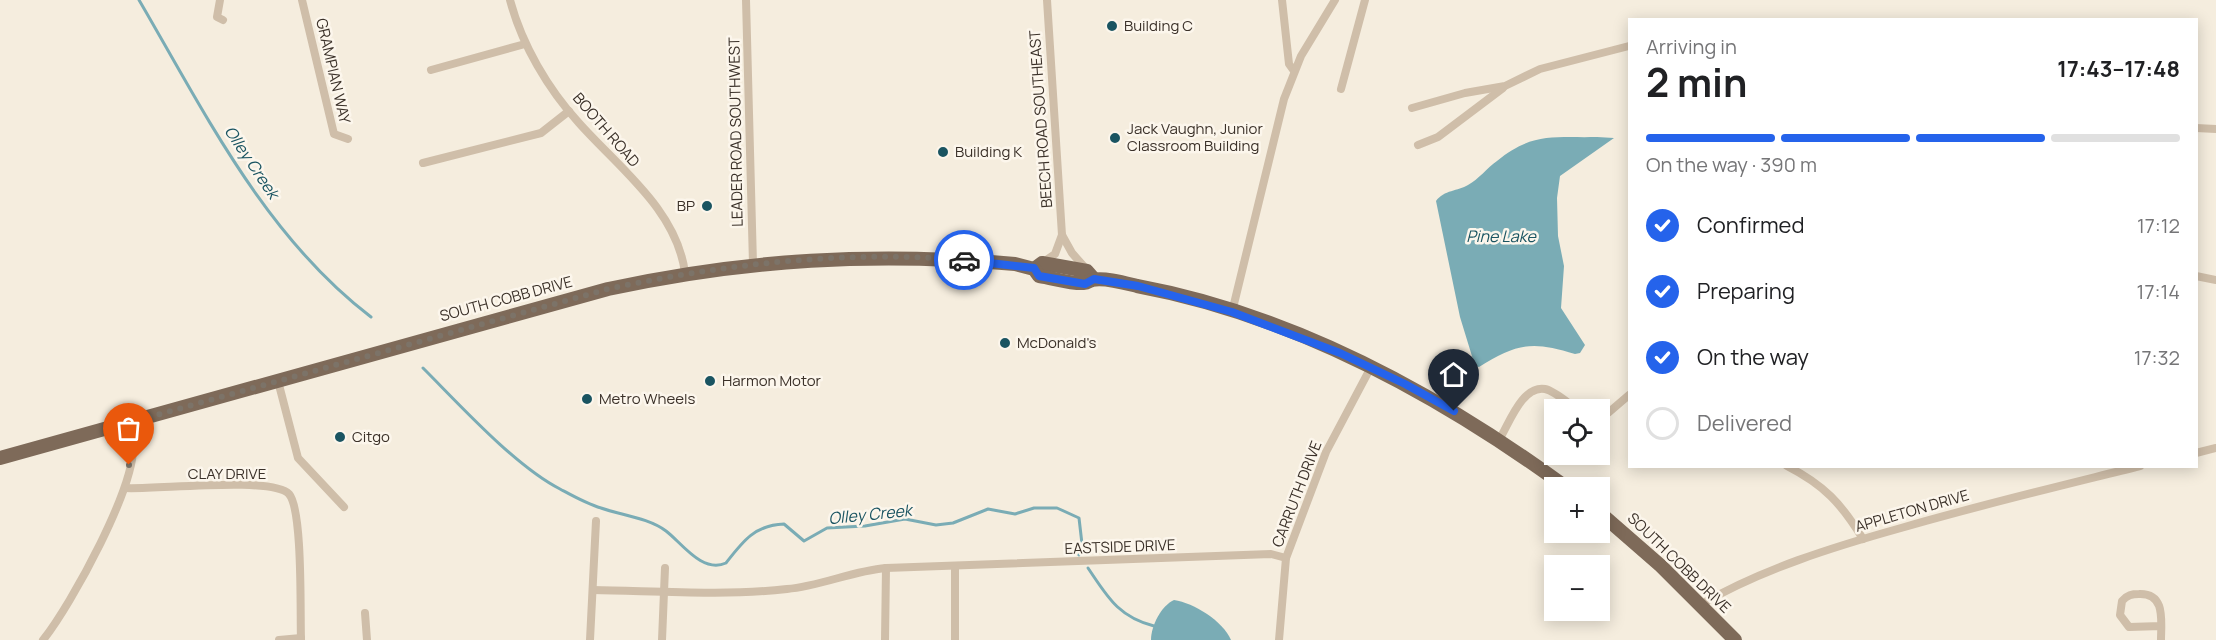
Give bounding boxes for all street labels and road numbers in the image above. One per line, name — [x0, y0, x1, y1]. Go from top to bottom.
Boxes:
street label: GRAMPIAN WAY — [311, 16, 356, 126]
street label: BEECH ROAD SOUTHEAST — [1024, 29, 1057, 209]
street label: LEADER ROAD SOUTHWEST — [723, 37, 748, 227]
street label: BOOTH ROAD — [568, 88, 645, 171]
street label: SOUTH COBB DRIVE — [437, 271, 574, 326]
street label: CARRUTH DRIVE — [1267, 438, 1326, 550]
street label: CLAY DRIVE — [188, 463, 266, 484]
street label: APPLETON DRIVE — [1852, 484, 1971, 537]
street label: SOUTH COBB DRIVE — [1623, 508, 1736, 618]
street label: EASTSIDE DRIVE — [1064, 534, 1176, 559]

